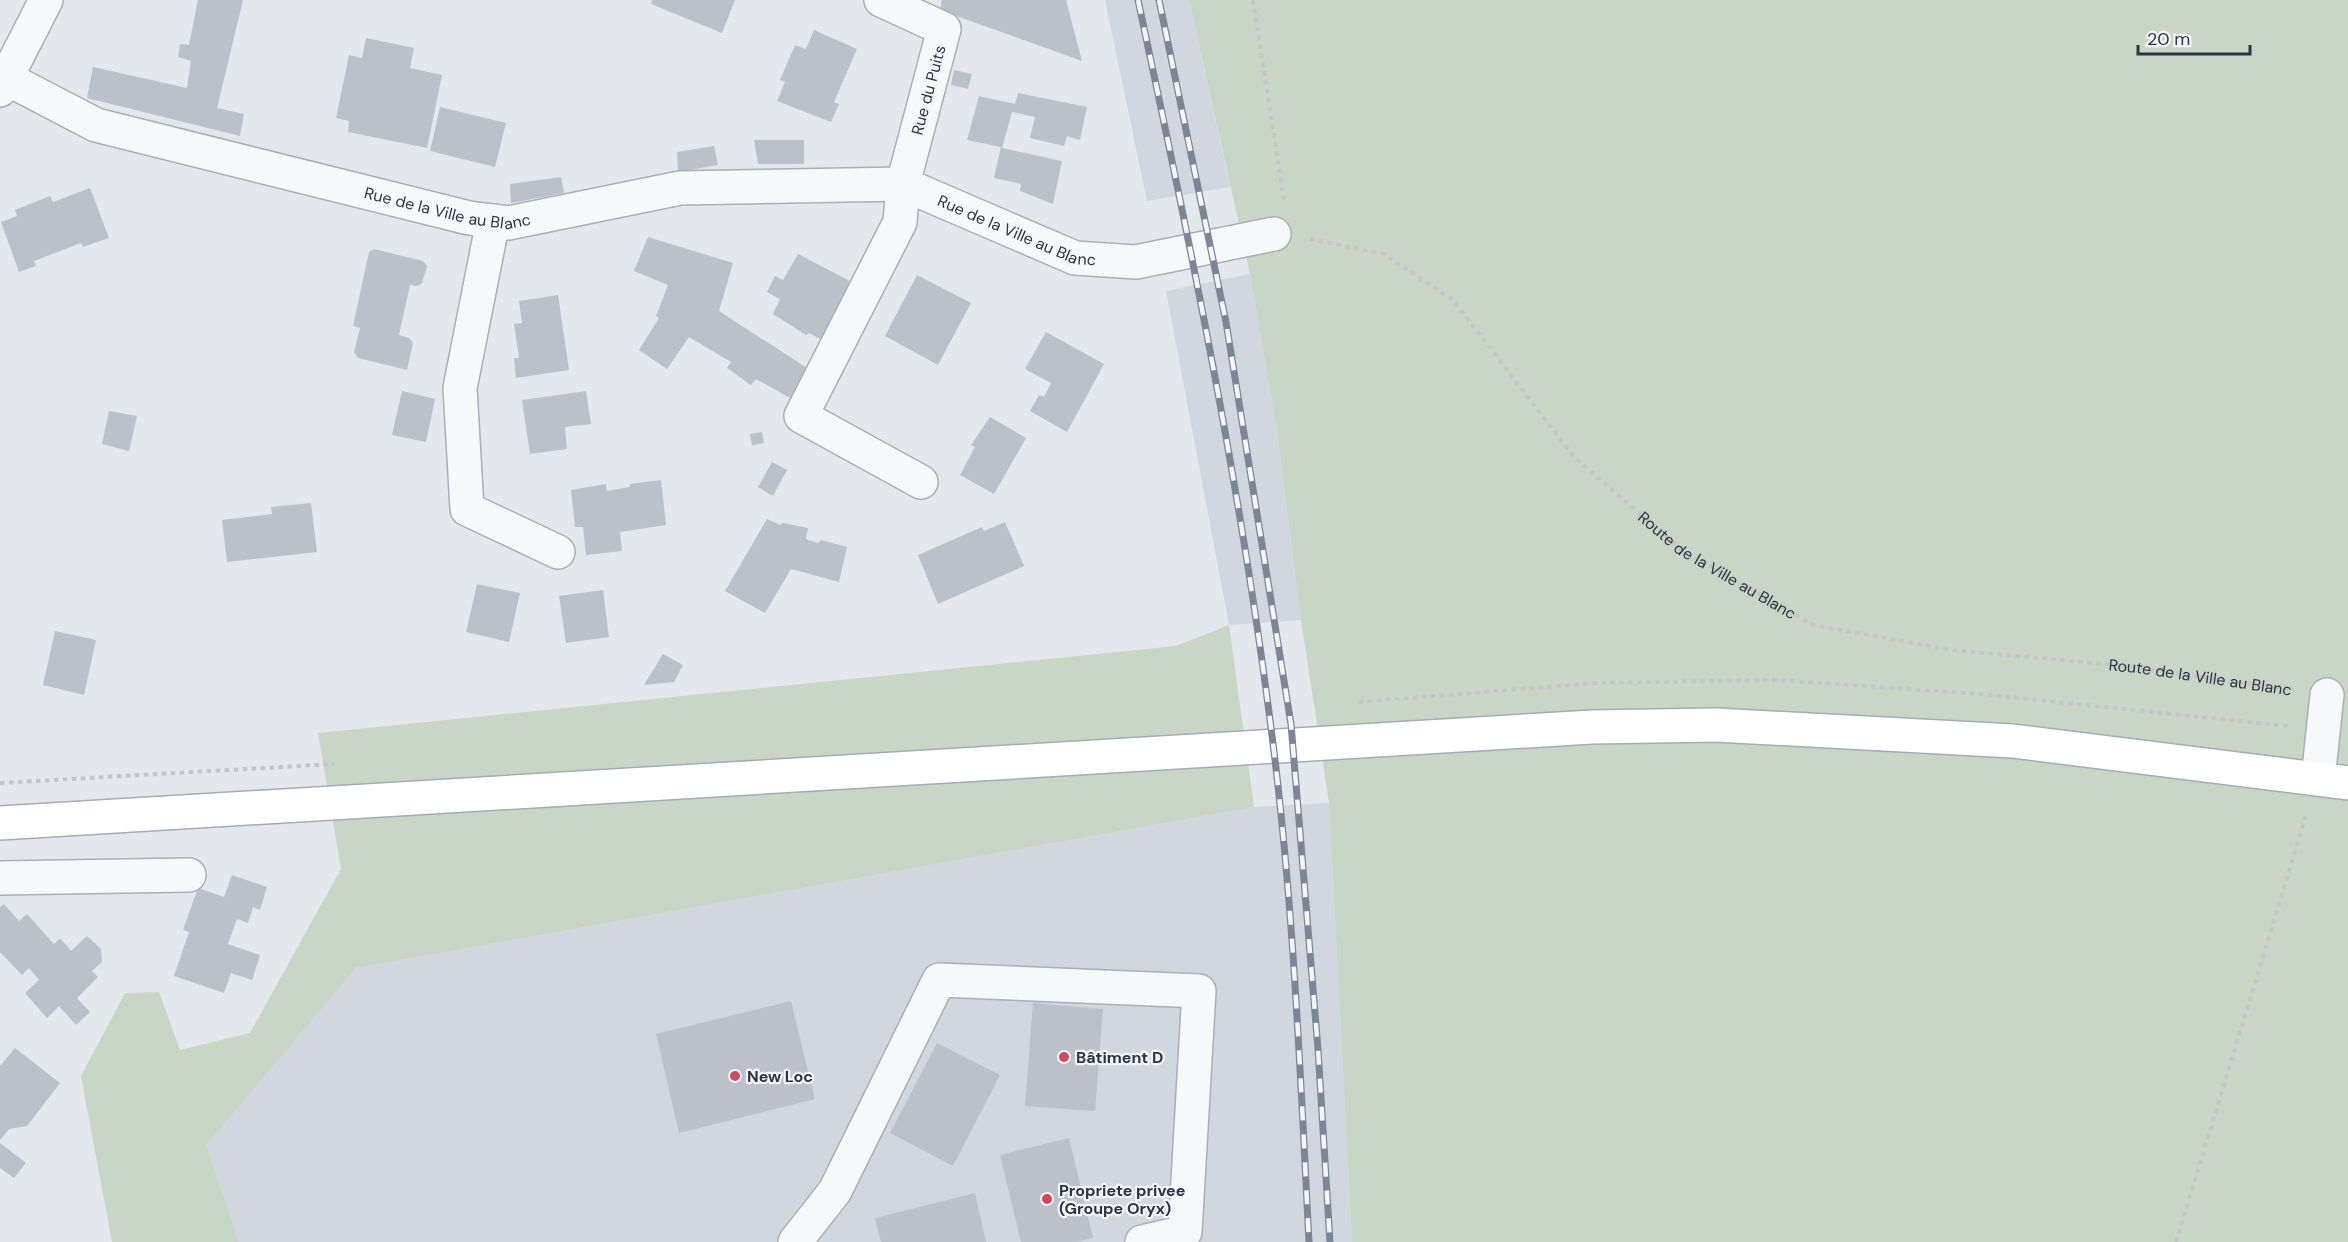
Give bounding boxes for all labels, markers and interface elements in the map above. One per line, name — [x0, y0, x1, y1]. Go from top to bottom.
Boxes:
scale bar — [2138, 18, 2250, 56]
text: 20 m — [2147, 27, 2190, 51]
street label: Rue du Puits — [906, 43, 951, 137]
street label: Rue de la Ville au Blanc — [362, 182, 533, 235]
street label: Rue de la Ville au Blanc — [934, 190, 1097, 270]
street label: Route de la Ville au Blanc — [1634, 507, 1800, 624]
street label: Route de la Ville au Blanc — [2108, 654, 2293, 701]
place label: Bâtiment D — [1076, 1047, 1163, 1068]
marker: Bâtiment D — [1057, 1050, 1071, 1064]
place label: New Loc — [747, 1066, 813, 1087]
marker: New Loc — [728, 1069, 742, 1083]
place label: Propriete privee (Groupe Oryx) — [1059, 1180, 1185, 1219]
marker: Propriete privee (Groupe Oryx) — [1040, 1192, 1054, 1206]

